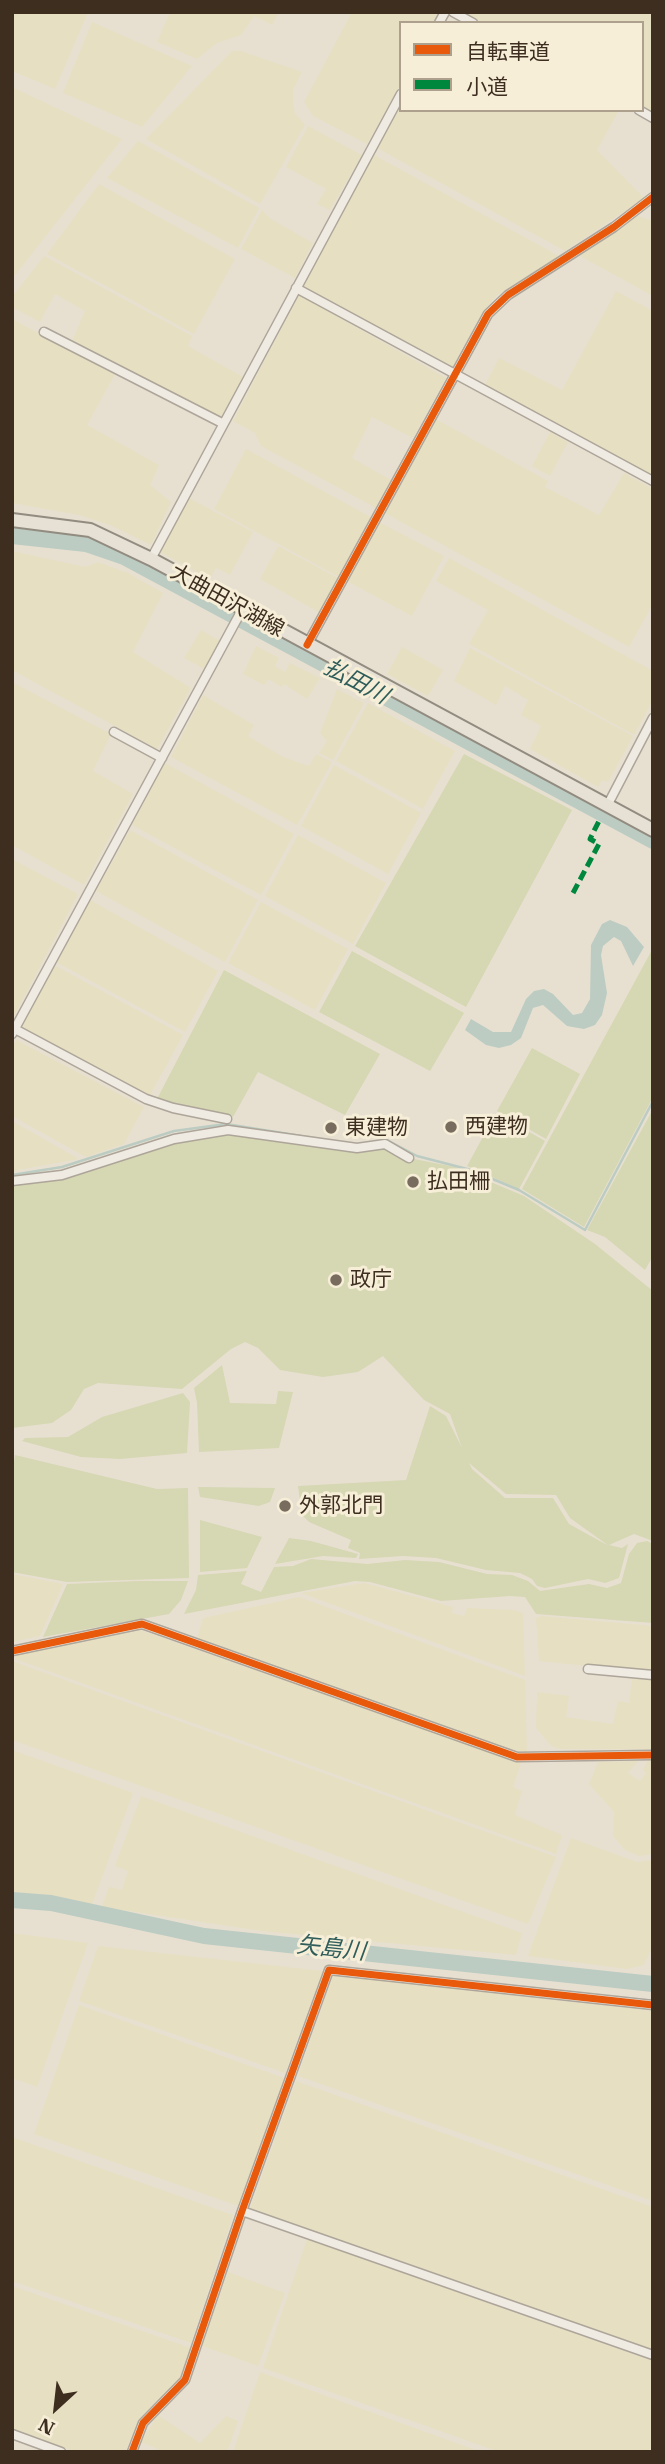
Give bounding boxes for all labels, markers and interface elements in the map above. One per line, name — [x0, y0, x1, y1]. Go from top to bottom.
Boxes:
legend — [399, 21, 644, 112]
text: 自転車道 — [466, 37, 550, 65]
text: 小道 — [466, 72, 508, 100]
street label: 大曲田沢湖線 — [166, 559, 288, 643]
water label: 払田川 — [319, 654, 393, 710]
place label: 西建物 — [465, 1114, 528, 1140]
place label: 東建物 — [345, 1115, 408, 1141]
marker: 西建物 — [443, 1119, 459, 1135]
marker: 東建物 — [323, 1120, 339, 1136]
place label: 払田柵 — [427, 1169, 490, 1195]
marker: 払田柵 — [405, 1174, 421, 1190]
place label: 政庁 — [350, 1267, 392, 1293]
marker: 政庁 — [328, 1272, 344, 1288]
place label: 外郭北門 — [299, 1493, 383, 1519]
marker: 外郭北門 — [277, 1498, 293, 1514]
water label: 矢島川 — [295, 1932, 367, 1966]
north arrow — [21, 2373, 91, 2443]
text: N — [34, 2413, 59, 2441]

